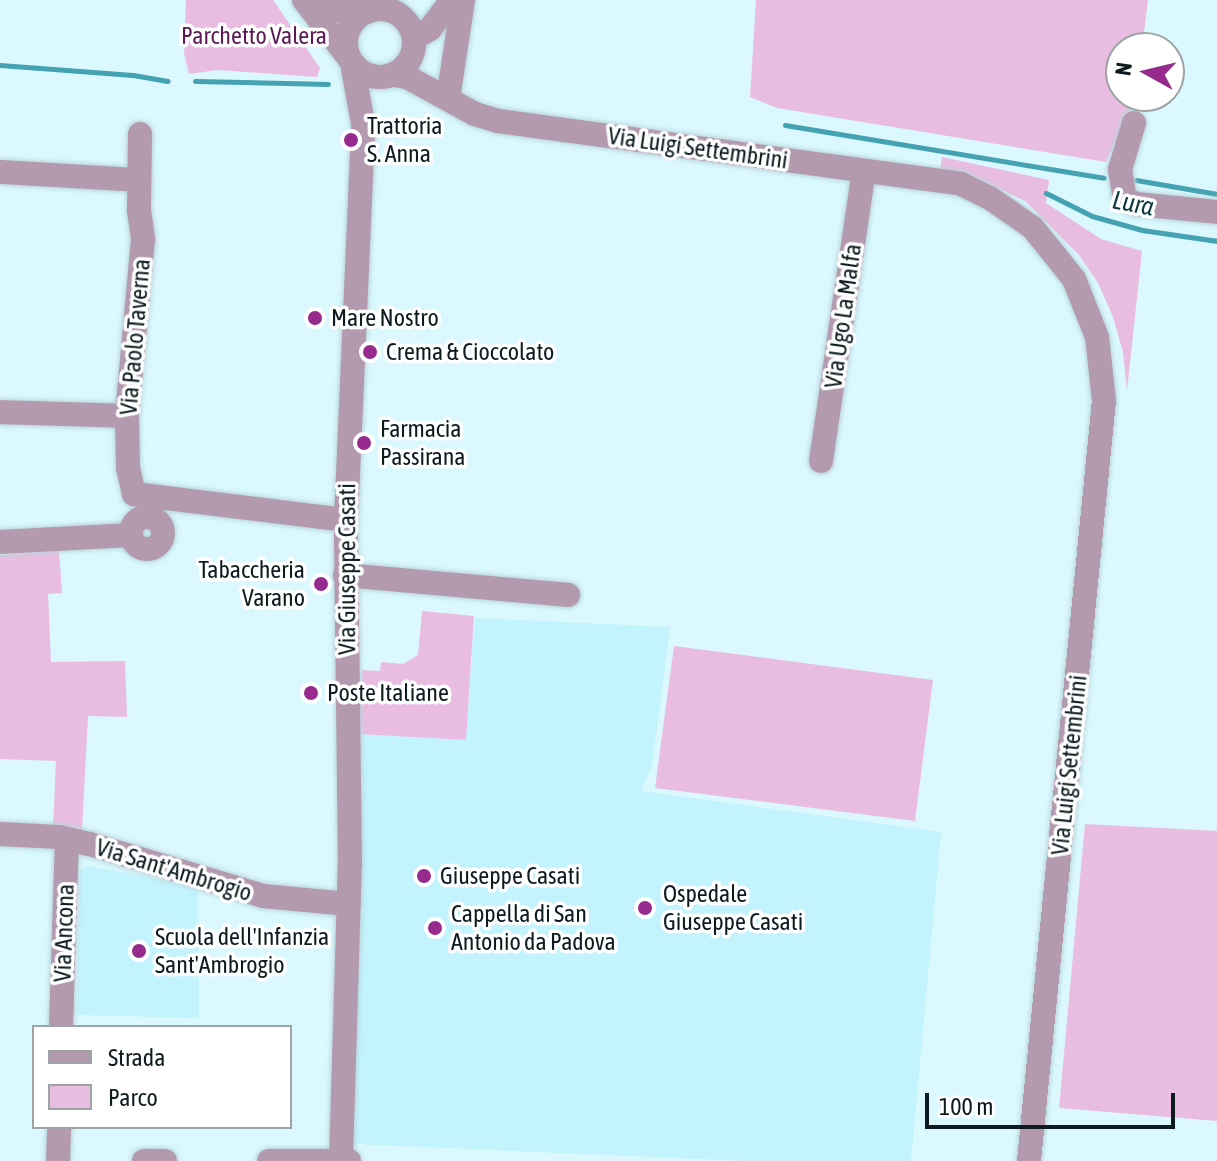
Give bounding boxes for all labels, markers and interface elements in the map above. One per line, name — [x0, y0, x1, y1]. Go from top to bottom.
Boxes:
park label: Parchetto Valera — [181, 22, 327, 50]
north arrow — [1105, 32, 1185, 112]
text: N — [1109, 61, 1137, 77]
place label: Trattoria S. Anna — [367, 112, 442, 168]
street label: Via Luigi Settembrini — [606, 121, 790, 175]
marker: Trattoria S. Anna — [342, 131, 360, 149]
water label: Lura — [1110, 185, 1156, 223]
street label: Via Ugo La Malfa — [819, 242, 867, 390]
street label: Via Paolo Taverna — [114, 258, 156, 416]
place label: Mare Nostro — [331, 304, 439, 332]
marker: Mare Nostro — [306, 309, 324, 327]
place label: Crema & Cioccolato — [386, 338, 554, 366]
marker: Crema & Cioccolato — [361, 343, 379, 361]
place label: Farmacia Passirana — [380, 415, 465, 471]
marker: Farmacia Passirana — [355, 434, 373, 452]
street label: Via Giuseppe Casati — [333, 483, 361, 655]
place label: Tabaccheria Varano — [198, 556, 305, 612]
marker: Tabaccheria Varano — [312, 575, 330, 593]
street label: Via Luigi Settembrini — [1045, 673, 1093, 857]
place label: Poste Italiane — [327, 679, 449, 707]
marker: Poste Italiane — [302, 684, 320, 702]
street label: Via Sant'Ambrogio — [93, 833, 255, 907]
place label: Giuseppe Casati — [440, 862, 580, 890]
marker: Giuseppe Casati — [415, 867, 433, 885]
place label: Ospedale Giuseppe Casati — [663, 880, 803, 936]
street label: Via Ancona — [48, 883, 80, 983]
marker: Ospedale Giuseppe Casati — [634, 897, 656, 919]
place label: Cappella di San Antonio da Padova — [451, 900, 616, 956]
marker: Cappella di San Antonio da Padova — [426, 919, 444, 937]
place label: Scuola dell'Infanzia Sant'Ambrogio — [155, 923, 329, 979]
marker: Scuola dell'Infanzia Sant'Ambrogio — [130, 942, 148, 960]
legend — [32, 1025, 292, 1129]
text: Strada — [108, 1044, 165, 1071]
scale bar — [929, 1077, 1179, 1127]
text: Parco — [108, 1084, 158, 1111]
text: 100 m — [939, 1093, 993, 1120]

